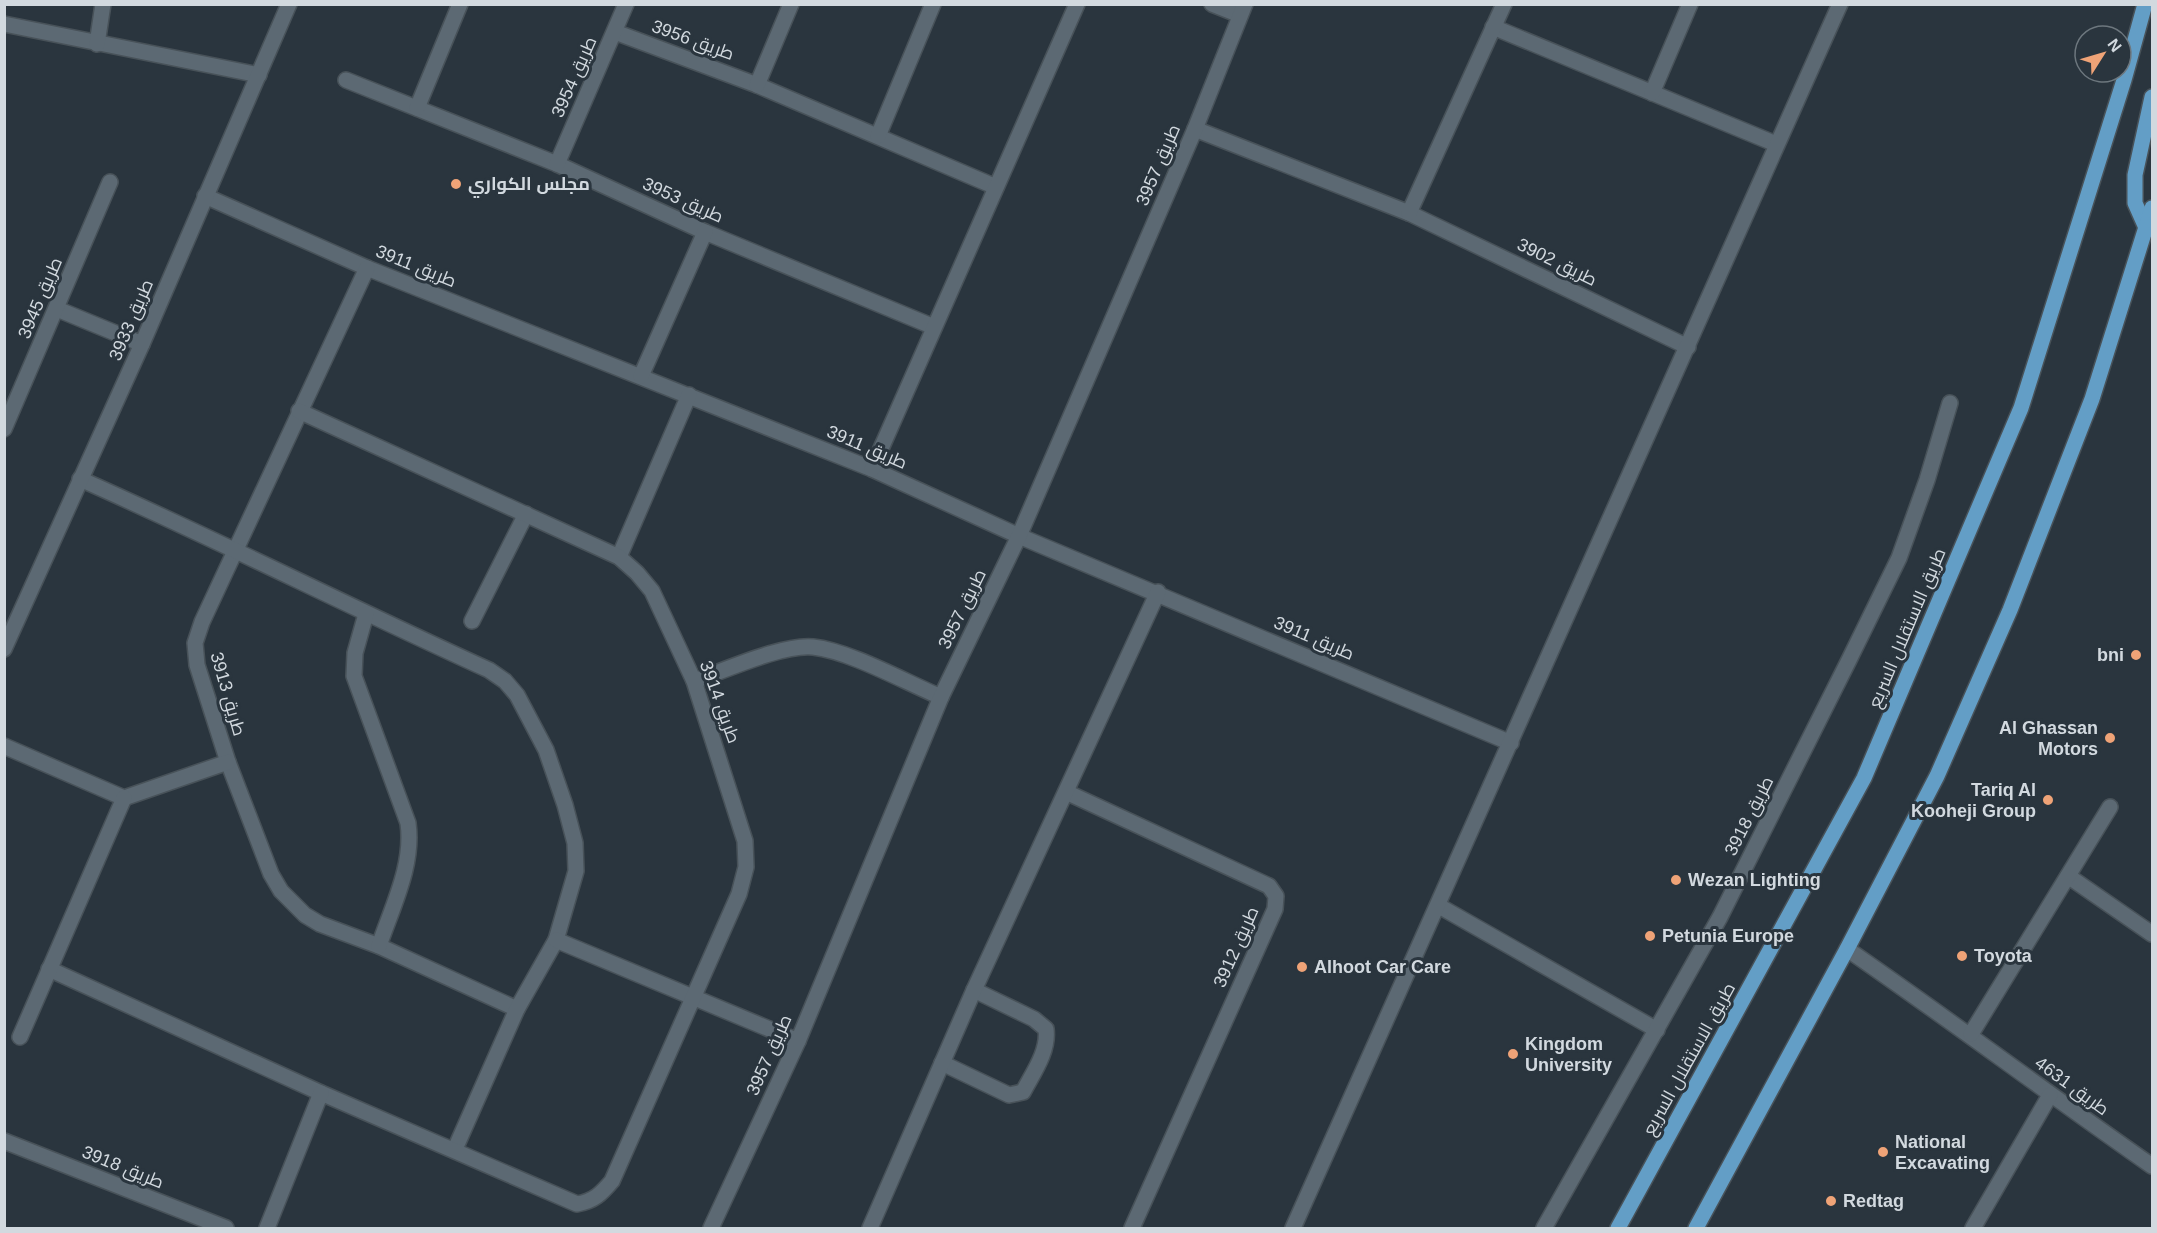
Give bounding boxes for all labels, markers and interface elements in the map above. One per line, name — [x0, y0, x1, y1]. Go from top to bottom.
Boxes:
street label: طريق 3956 — [648, 16, 737, 66]
north arrow — [2073, 24, 2133, 84]
street label: طريق 3954 — [547, 34, 602, 121]
text: N — [2104, 36, 2125, 55]
street label: طريق 3957 — [1132, 121, 1186, 209]
street label: طريق 3953 — [639, 173, 726, 228]
place label: مجلس الكواري — [468, 174, 590, 198]
marker: مجلس الكواري — [449, 177, 463, 191]
street label: طريق 3902 — [1513, 234, 1600, 292]
street label: طريق 3911 — [372, 241, 459, 293]
street label: طريق 3945 — [14, 254, 68, 342]
street label: طريق 3933 — [105, 276, 159, 364]
street label: طريق 3911 — [823, 421, 910, 475]
street label: طريق الاستقلال السريع — [1864, 545, 1952, 712]
street label: طريق 3957 — [934, 566, 992, 653]
street label: طريق 3911 — [1270, 612, 1357, 666]
place label: bni — [2097, 645, 2124, 665]
marker: bni — [2129, 648, 2143, 662]
street label: طريق 3913 — [205, 650, 249, 739]
street label: طريق 3914 — [694, 658, 744, 747]
place label: Al Ghassan Motors — [1999, 718, 2098, 759]
marker: Al Ghassan Motors — [2103, 731, 2117, 745]
street label: طريق 3918 — [1721, 773, 1779, 860]
place label: Tariq Al Kooheji Group — [1911, 780, 2036, 821]
marker: Tariq Al Kooheji Group — [2041, 793, 2055, 807]
place label: Wezan Lighting — [1688, 870, 1821, 890]
marker: Wezan Lighting — [1669, 873, 1683, 887]
street label: طريق 3912 — [1209, 904, 1264, 991]
place label: Petunia Europe — [1662, 926, 1794, 946]
marker: Petunia Europe — [1643, 929, 1657, 943]
place label: Toyota — [1974, 946, 2033, 966]
marker: Toyota — [1955, 949, 1969, 963]
place label: Alhoot Car Care — [1314, 957, 1451, 977]
marker: Alhoot Car Care — [1295, 960, 1309, 974]
street label: طريق الاستقلال السريع — [1639, 979, 1741, 1140]
street label: طريق 3957 — [742, 1012, 797, 1099]
place label: Kingdom University — [1525, 1034, 1612, 1075]
marker: Kingdom University — [1506, 1047, 1520, 1061]
street label: طريق 4631 — [2030, 1053, 2113, 1121]
place label: National Excavating — [1895, 1132, 1990, 1173]
street label: طريق 3918 — [79, 1142, 167, 1194]
marker: National Excavating — [1876, 1145, 1890, 1159]
place label: Redtag — [1843, 1191, 1904, 1211]
marker: Redtag — [1824, 1194, 1838, 1208]

